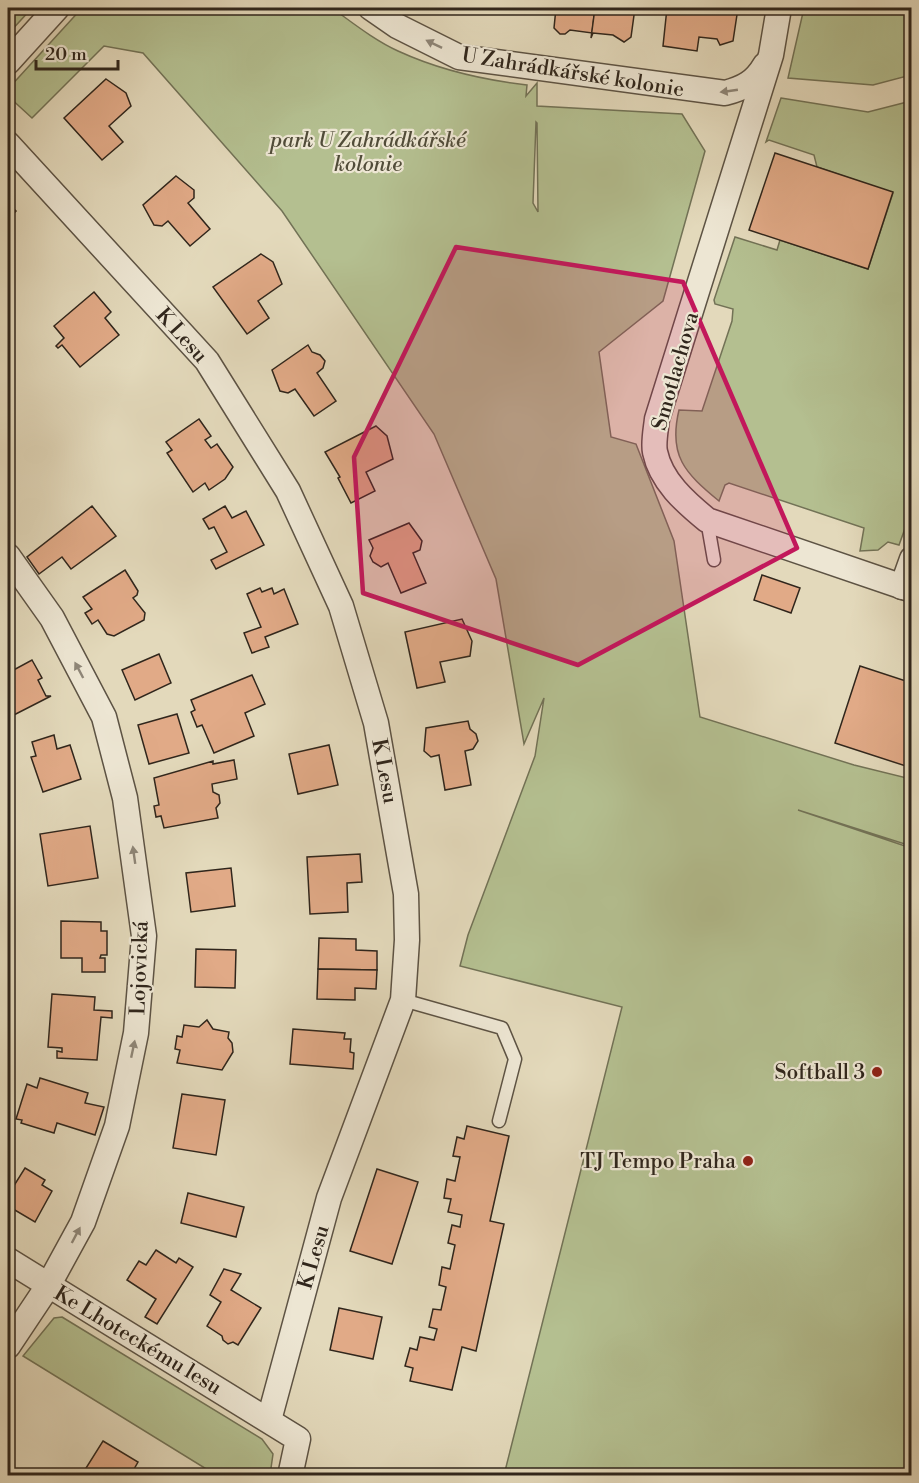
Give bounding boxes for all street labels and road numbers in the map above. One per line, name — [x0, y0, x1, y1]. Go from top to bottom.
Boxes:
street label: U Zahrádkářské kolonie — [460, 43, 686, 103]
street label: K Lesu — [150, 303, 213, 369]
street label: Smotlachova — [647, 309, 705, 433]
street label: K Lesu — [365, 737, 403, 806]
street label: Lojovická — [125, 920, 155, 1016]
street label: K Lesu — [292, 1222, 335, 1292]
street label: Ke Lhoteckému lesu — [49, 1281, 226, 1401]

